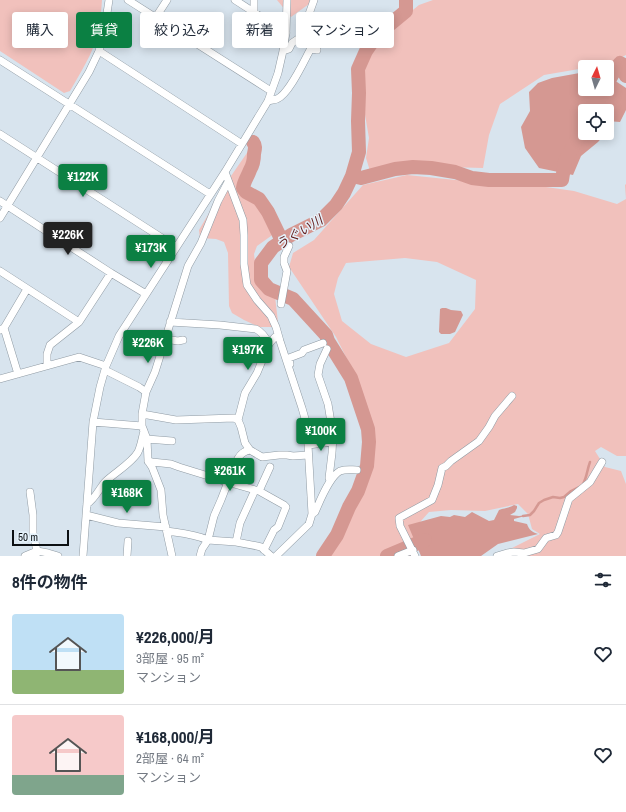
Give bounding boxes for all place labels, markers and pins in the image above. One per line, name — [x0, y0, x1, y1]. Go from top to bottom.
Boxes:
pin: ¥122K — [55, 164, 111, 198]
pin: ¥226K — [40, 222, 96, 256]
pin: ¥173K — [123, 235, 179, 269]
pin: ¥226K — [120, 330, 176, 364]
pin: ¥197K — [220, 337, 276, 371]
pin: ¥100K — [293, 418, 349, 452]
pin: ¥261K — [202, 458, 258, 492]
pin: ¥168K — [99, 480, 155, 514]

